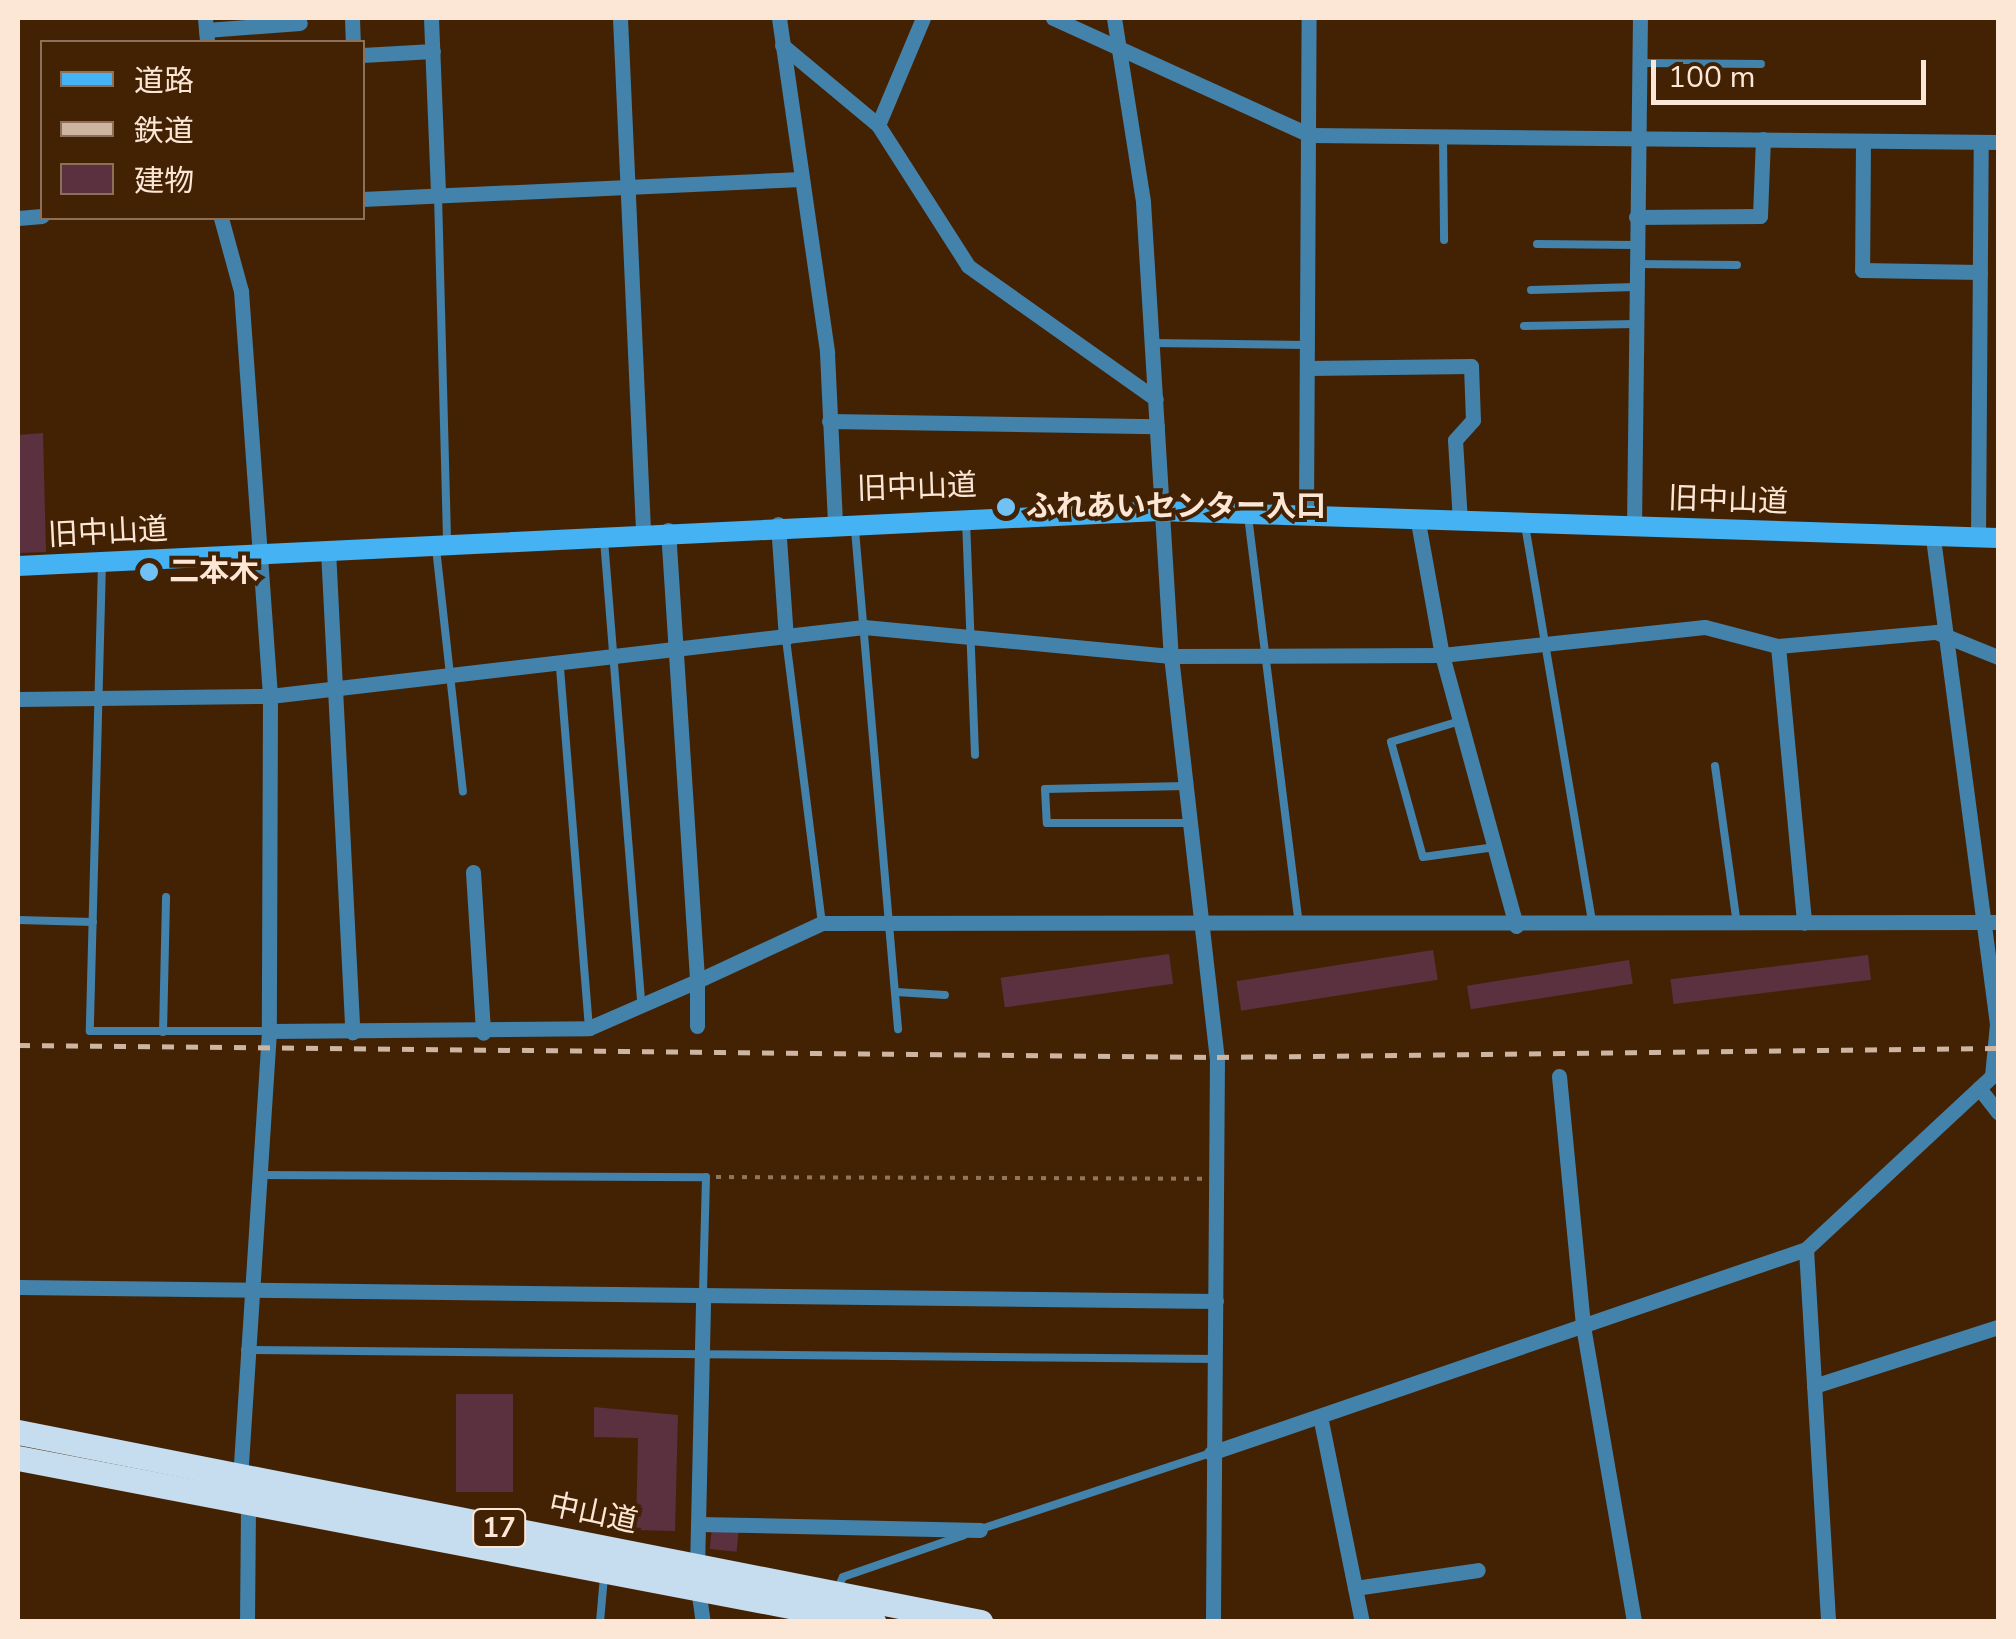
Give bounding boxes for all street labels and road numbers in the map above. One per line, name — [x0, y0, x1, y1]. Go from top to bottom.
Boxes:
street label: 旧中山道 — [856, 468, 978, 508]
street label: 旧中山道 — [1667, 481, 1789, 521]
street label: 旧中山道 — [47, 512, 169, 554]
street label: 中山道 — [545, 1487, 641, 1541]
road number: 17 — [472, 1505, 526, 1551]

